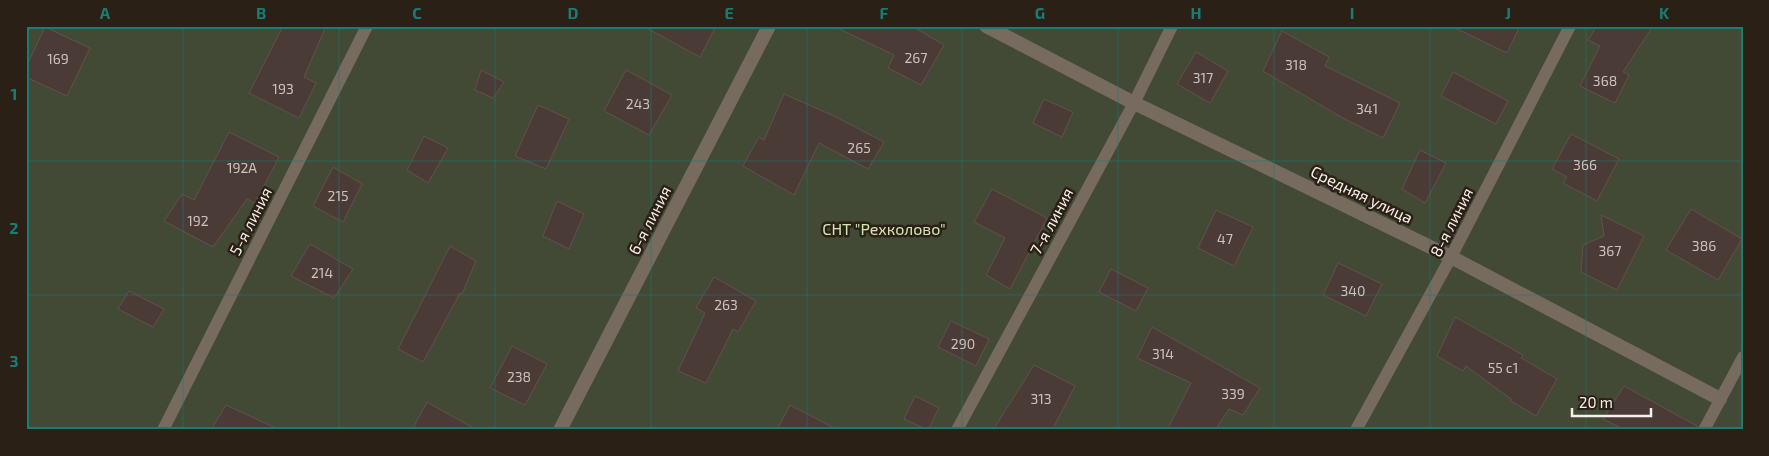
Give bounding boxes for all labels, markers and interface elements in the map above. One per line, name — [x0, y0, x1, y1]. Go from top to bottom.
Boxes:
text: A — [100, 3, 111, 22]
text: B — [256, 3, 266, 22]
text: C — [412, 3, 422, 22]
text: D — [568, 3, 579, 22]
text: E — [724, 3, 734, 22]
text: F — [880, 3, 889, 22]
text: G — [1035, 3, 1045, 22]
text: H — [1190, 3, 1202, 22]
text: I — [1350, 3, 1354, 22]
text: J — [1505, 3, 1511, 22]
text: K — [1659, 3, 1670, 22]
house number: 267 — [904, 49, 928, 66]
house number: 169 — [47, 50, 69, 67]
house number: 318 — [1285, 56, 1307, 73]
house number: 317 — [1193, 69, 1213, 86]
house number: 368 — [1593, 72, 1617, 89]
house number: 193 — [272, 80, 294, 97]
text: 1 — [11, 84, 17, 103]
house number: 243 — [626, 95, 650, 112]
house number: 341 — [1356, 100, 1378, 117]
house number: 265 — [847, 139, 871, 156]
house number: 366 — [1573, 156, 1597, 173]
house number: 192А — [227, 159, 257, 176]
street label: Средняя улица — [1307, 161, 1416, 228]
street label: 6-я линия — [624, 183, 674, 257]
street label: 5-я линия — [225, 184, 275, 258]
street label: 7-я линия — [1025, 184, 1077, 258]
street label: 8-я линия — [1426, 184, 1476, 260]
house number: 215 — [328, 187, 348, 204]
house number: 192 — [187, 212, 209, 229]
text: 2 — [9, 218, 19, 237]
park label: СНТ "Рехколово" — [822, 219, 946, 238]
house number: 47 — [1217, 230, 1233, 247]
house number: 386 — [1692, 237, 1716, 254]
house number: 367 — [1599, 242, 1621, 259]
house number: 214 — [311, 264, 333, 281]
house number: 340 — [1341, 282, 1365, 299]
house number: 263 — [714, 296, 738, 313]
house number: 290 — [951, 335, 975, 352]
house number: 314 — [1152, 345, 1174, 362]
text: 3 — [9, 351, 19, 370]
house number: 55 с1 — [1488, 359, 1518, 376]
house number: 238 — [507, 368, 531, 385]
house number: 339 — [1221, 385, 1245, 402]
scale bar — [1572, 386, 1650, 418]
house number: 313 — [1030, 390, 1052, 407]
text: 20 m — [1579, 393, 1613, 411]

